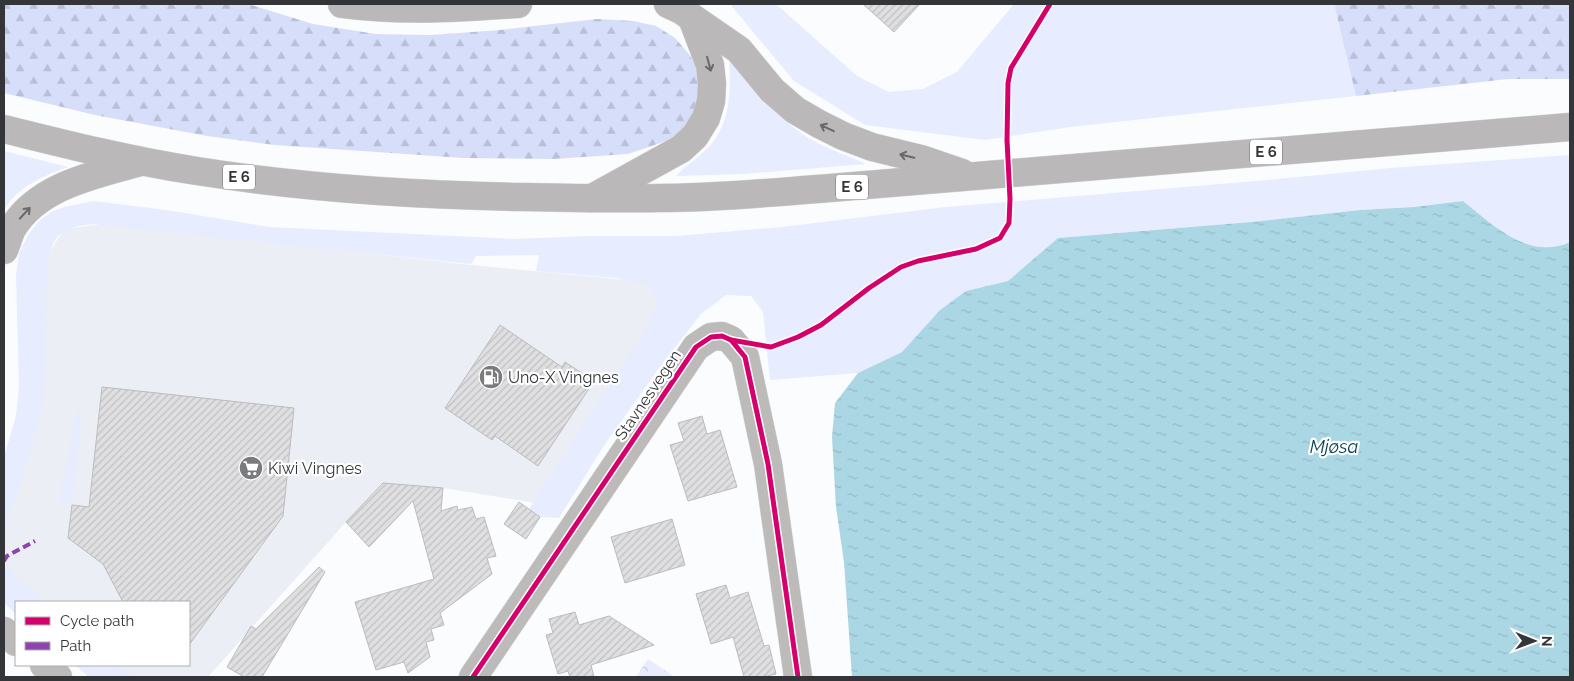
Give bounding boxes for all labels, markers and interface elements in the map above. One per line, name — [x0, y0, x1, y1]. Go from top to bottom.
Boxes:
one-way arrow — [704, 56, 714, 72]
one-way arrow — [820, 123, 835, 133]
road number: E 6 — [1250, 140, 1282, 164]
one-way arrow — [900, 151, 916, 160]
road number: E 6 — [223, 164, 255, 190]
road number: E 6 — [836, 174, 868, 200]
one-way arrow — [20, 206, 31, 219]
street label: Stavnesvegen — [611, 346, 685, 444]
fuel station icon: Uno-X Vingnes — [478, 364, 504, 390]
place label: Uno-X Vingnes — [508, 368, 619, 387]
water label: Mjøsa — [1310, 436, 1359, 457]
supermarket icon: Kiwi Vingnes — [238, 455, 264, 481]
place label: Kiwi Vingnes — [268, 459, 362, 478]
legend — [15, 601, 190, 666]
text: Cycle path — [60, 612, 134, 630]
north arrow — [1509, 616, 1559, 666]
text: N — [1539, 636, 1555, 647]
text: Path — [60, 637, 91, 655]

